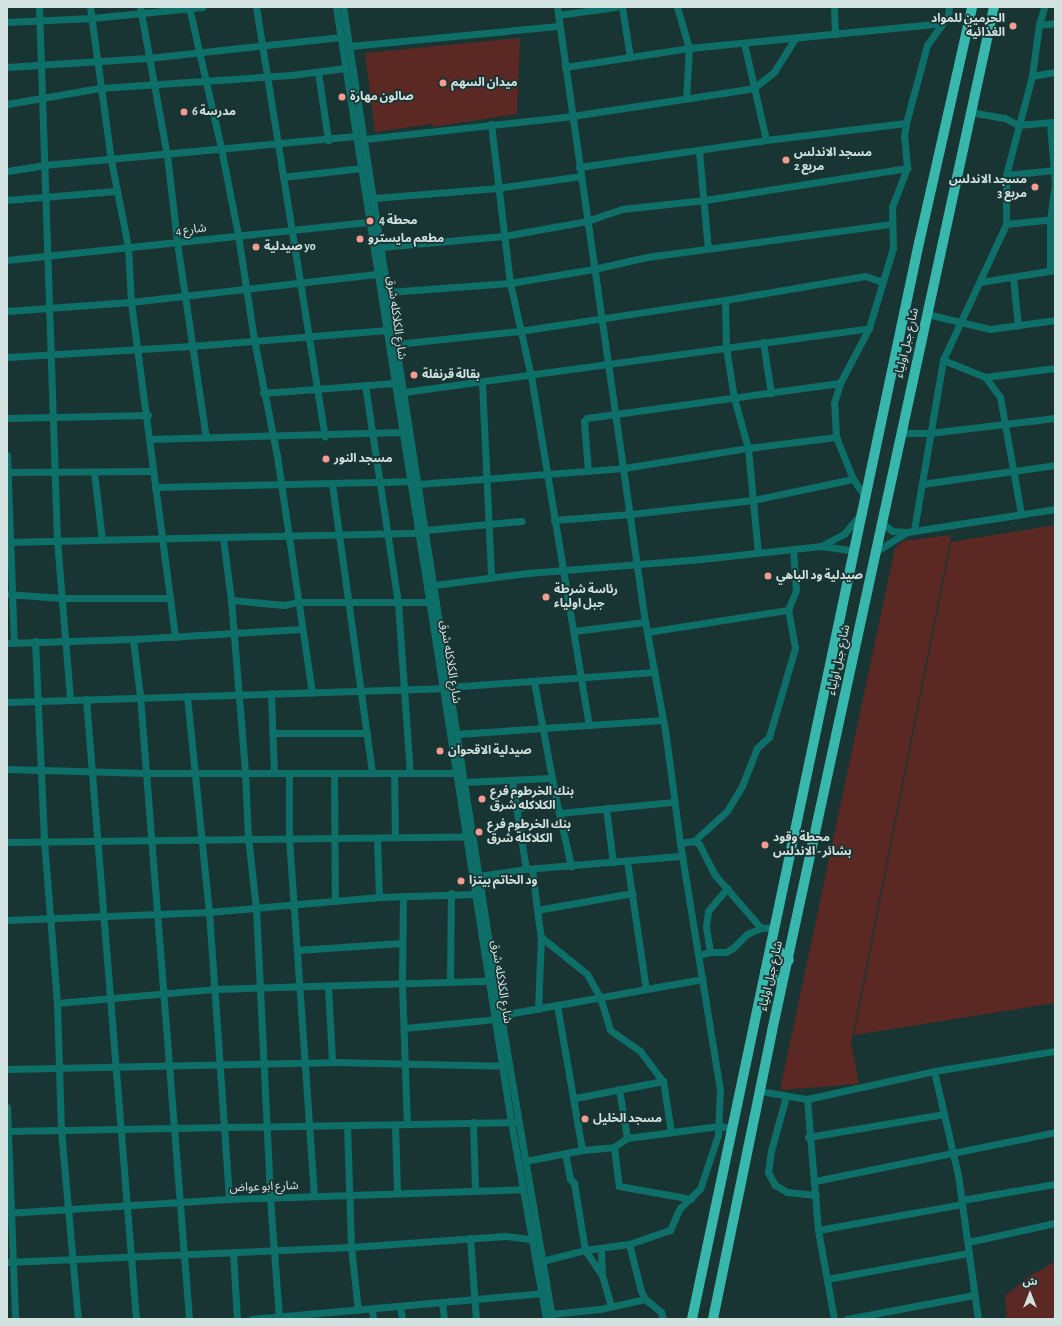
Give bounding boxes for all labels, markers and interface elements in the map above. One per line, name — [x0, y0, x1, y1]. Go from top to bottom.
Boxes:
place label: الحرمين للمواد الغذائية — [931, 12, 1005, 40]
marker: الحرمين للمواد الغذائية — [1008, 21, 1018, 31]
place label: ميدان السهم — [451, 76, 518, 90]
marker: ميدان السهم — [438, 78, 448, 88]
place label: صالون مهارة — [350, 90, 414, 104]
marker: صالون مهارة — [337, 92, 347, 102]
place label: مدرسة 6 — [192, 105, 236, 119]
marker: مدرسة 6 — [179, 107, 189, 117]
place label: مسجد الاندلس مربع 2 — [794, 146, 872, 174]
marker: مسجد الاندلس مربع 2 — [781, 155, 791, 165]
place label: مسجد الاندلس مربع 3 — [949, 173, 1027, 201]
marker: مسجد الاندلس مربع 3 — [1030, 182, 1040, 192]
place label: محطة 4 — [379, 214, 417, 228]
marker: محطة 4 — [364, 215, 376, 227]
street label: شارع 4 — [175, 221, 207, 239]
place label: مطعم مايسترو — [368, 232, 444, 246]
marker: مطعم مايسترو — [355, 234, 365, 244]
place label: صيدلية yo — [264, 240, 316, 254]
marker: صيدلية yo — [251, 242, 261, 252]
street label: شارع الكلاكله شرق — [383, 275, 409, 361]
street label: شارع جبل اولياء — [892, 307, 922, 379]
place label: بقالة قرنفلة — [422, 368, 480, 382]
marker: بقالة قرنفلة — [409, 370, 419, 380]
place label: مسجد النور — [334, 452, 392, 466]
marker: مسجد النور — [321, 454, 331, 464]
place label: صيدلية ود الباهي — [776, 569, 863, 583]
marker: صيدلية ود الباهي — [763, 571, 773, 581]
place label: رئاسة شرطة جبل اولياء — [554, 583, 618, 611]
marker: رئاسة شرطة جبل اولياء — [541, 592, 551, 602]
street label: شارع الكلاكله شرق — [436, 619, 464, 705]
street label: شارع جبل اولياء — [825, 624, 853, 696]
place label: صيدلية الاقحوان — [448, 744, 532, 758]
marker: صيدلية الاقحوان — [435, 746, 445, 756]
place label: بنك الخرطوم فرع الكلاكله شرق — [490, 785, 574, 813]
marker: بنك الخرطوم فرع الكلاكله شرق — [477, 794, 487, 804]
place label: بنك الخرطوم فرع الكلاكلة شرق — [487, 818, 571, 846]
marker: بنك الخرطوم فرع الكلاكلة شرق — [474, 827, 484, 837]
place label: محطة وقود بشائر - الاندلس — [773, 831, 852, 859]
marker: محطة وقود بشائر - الاندلس — [760, 840, 770, 850]
place label: ود الخاتم بيتزا — [469, 874, 538, 888]
marker: ود الخاتم بيتزا — [456, 876, 466, 886]
street label: شارع الكلاكله شرق — [487, 939, 515, 1025]
street label: شارع جبل اولياء — [756, 940, 786, 1012]
place label: مسجد الخليل — [593, 1112, 662, 1126]
marker: مسجد الخليل — [580, 1114, 590, 1124]
street label: شارع ابو عواض — [229, 1179, 299, 1195]
north arrow — [1010, 1274, 1050, 1314]
text: ش — [1022, 1276, 1038, 1287]

